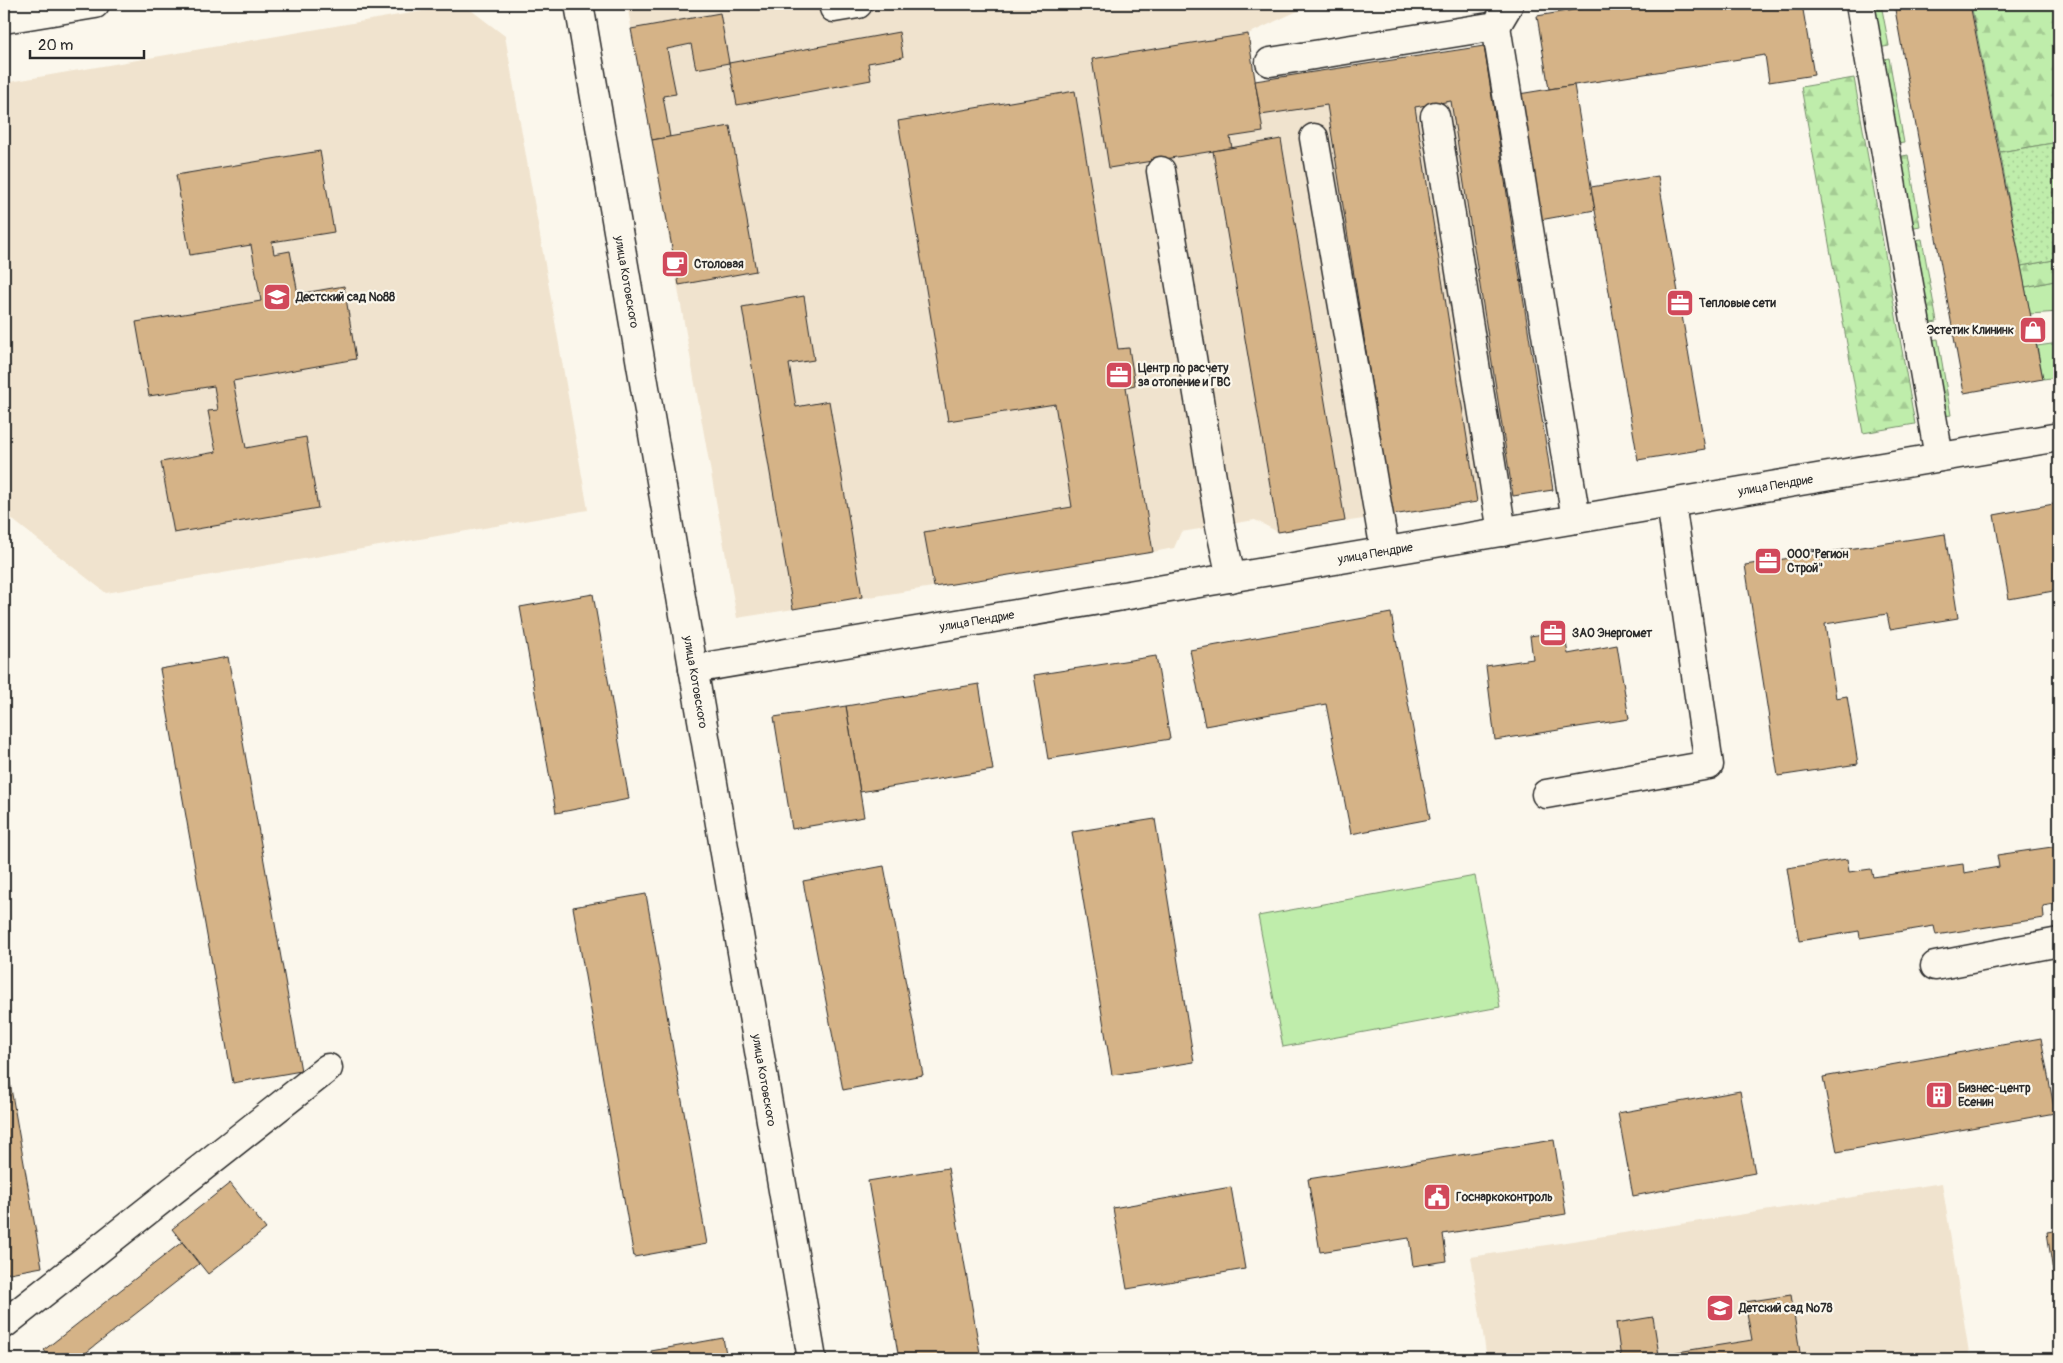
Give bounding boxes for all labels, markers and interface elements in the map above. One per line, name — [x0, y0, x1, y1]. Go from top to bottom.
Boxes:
scale bar — [30, 28, 144, 60]
text: 20 m — [38, 36, 73, 55]
street label: улица Котовского — [611, 234, 642, 330]
cafe icon: Столовая — [660, 249, 690, 279]
place label: Столовая — [694, 257, 744, 272]
school or university icon: Дестский сад №88 — [262, 282, 292, 312]
office icon: Тепловые сети — [1665, 288, 1695, 318]
place label: Дестский сад №88 — [295, 290, 395, 305]
place label: Тепловые сети — [1698, 296, 1777, 311]
shop icon: Эстетик Клининк — [2018, 315, 2048, 345]
place label: Эстетик Клининк — [1927, 323, 2015, 338]
office icon: Центр по расчету за отопение и ГВС — [1104, 360, 1134, 390]
place label: Центр по расчету за отопение и ГВС — [1138, 361, 1231, 390]
street label: улица Пендрие — [1736, 472, 1814, 500]
street label: улица Пендрие — [1336, 540, 1414, 568]
office icon: ООО"Регион Строй" — [1753, 546, 1783, 576]
place label: ООО"Регион Строй" — [1787, 547, 1848, 576]
street label: улица Пендрие — [937, 608, 1016, 635]
office icon: ЗАО Энергомет — [1538, 618, 1568, 648]
place label: ЗАО Энергомет — [1572, 626, 1653, 641]
street label: улица Котовского — [680, 634, 711, 730]
street label: улица Котовского — [748, 1032, 779, 1128]
building icon: Бизнес-центр Есенин — [1924, 1080, 1954, 1110]
place label: Бизнес-центр Есенин — [1958, 1081, 2031, 1110]
public building icon: Госнаркоконтроль — [1422, 1182, 1452, 1212]
place label: Госнаркоконтроль — [1456, 1190, 1553, 1205]
school or university icon: Детский сад №78 — [1705, 1293, 1735, 1323]
place label: Детский сад №78 — [1738, 1301, 1833, 1316]

